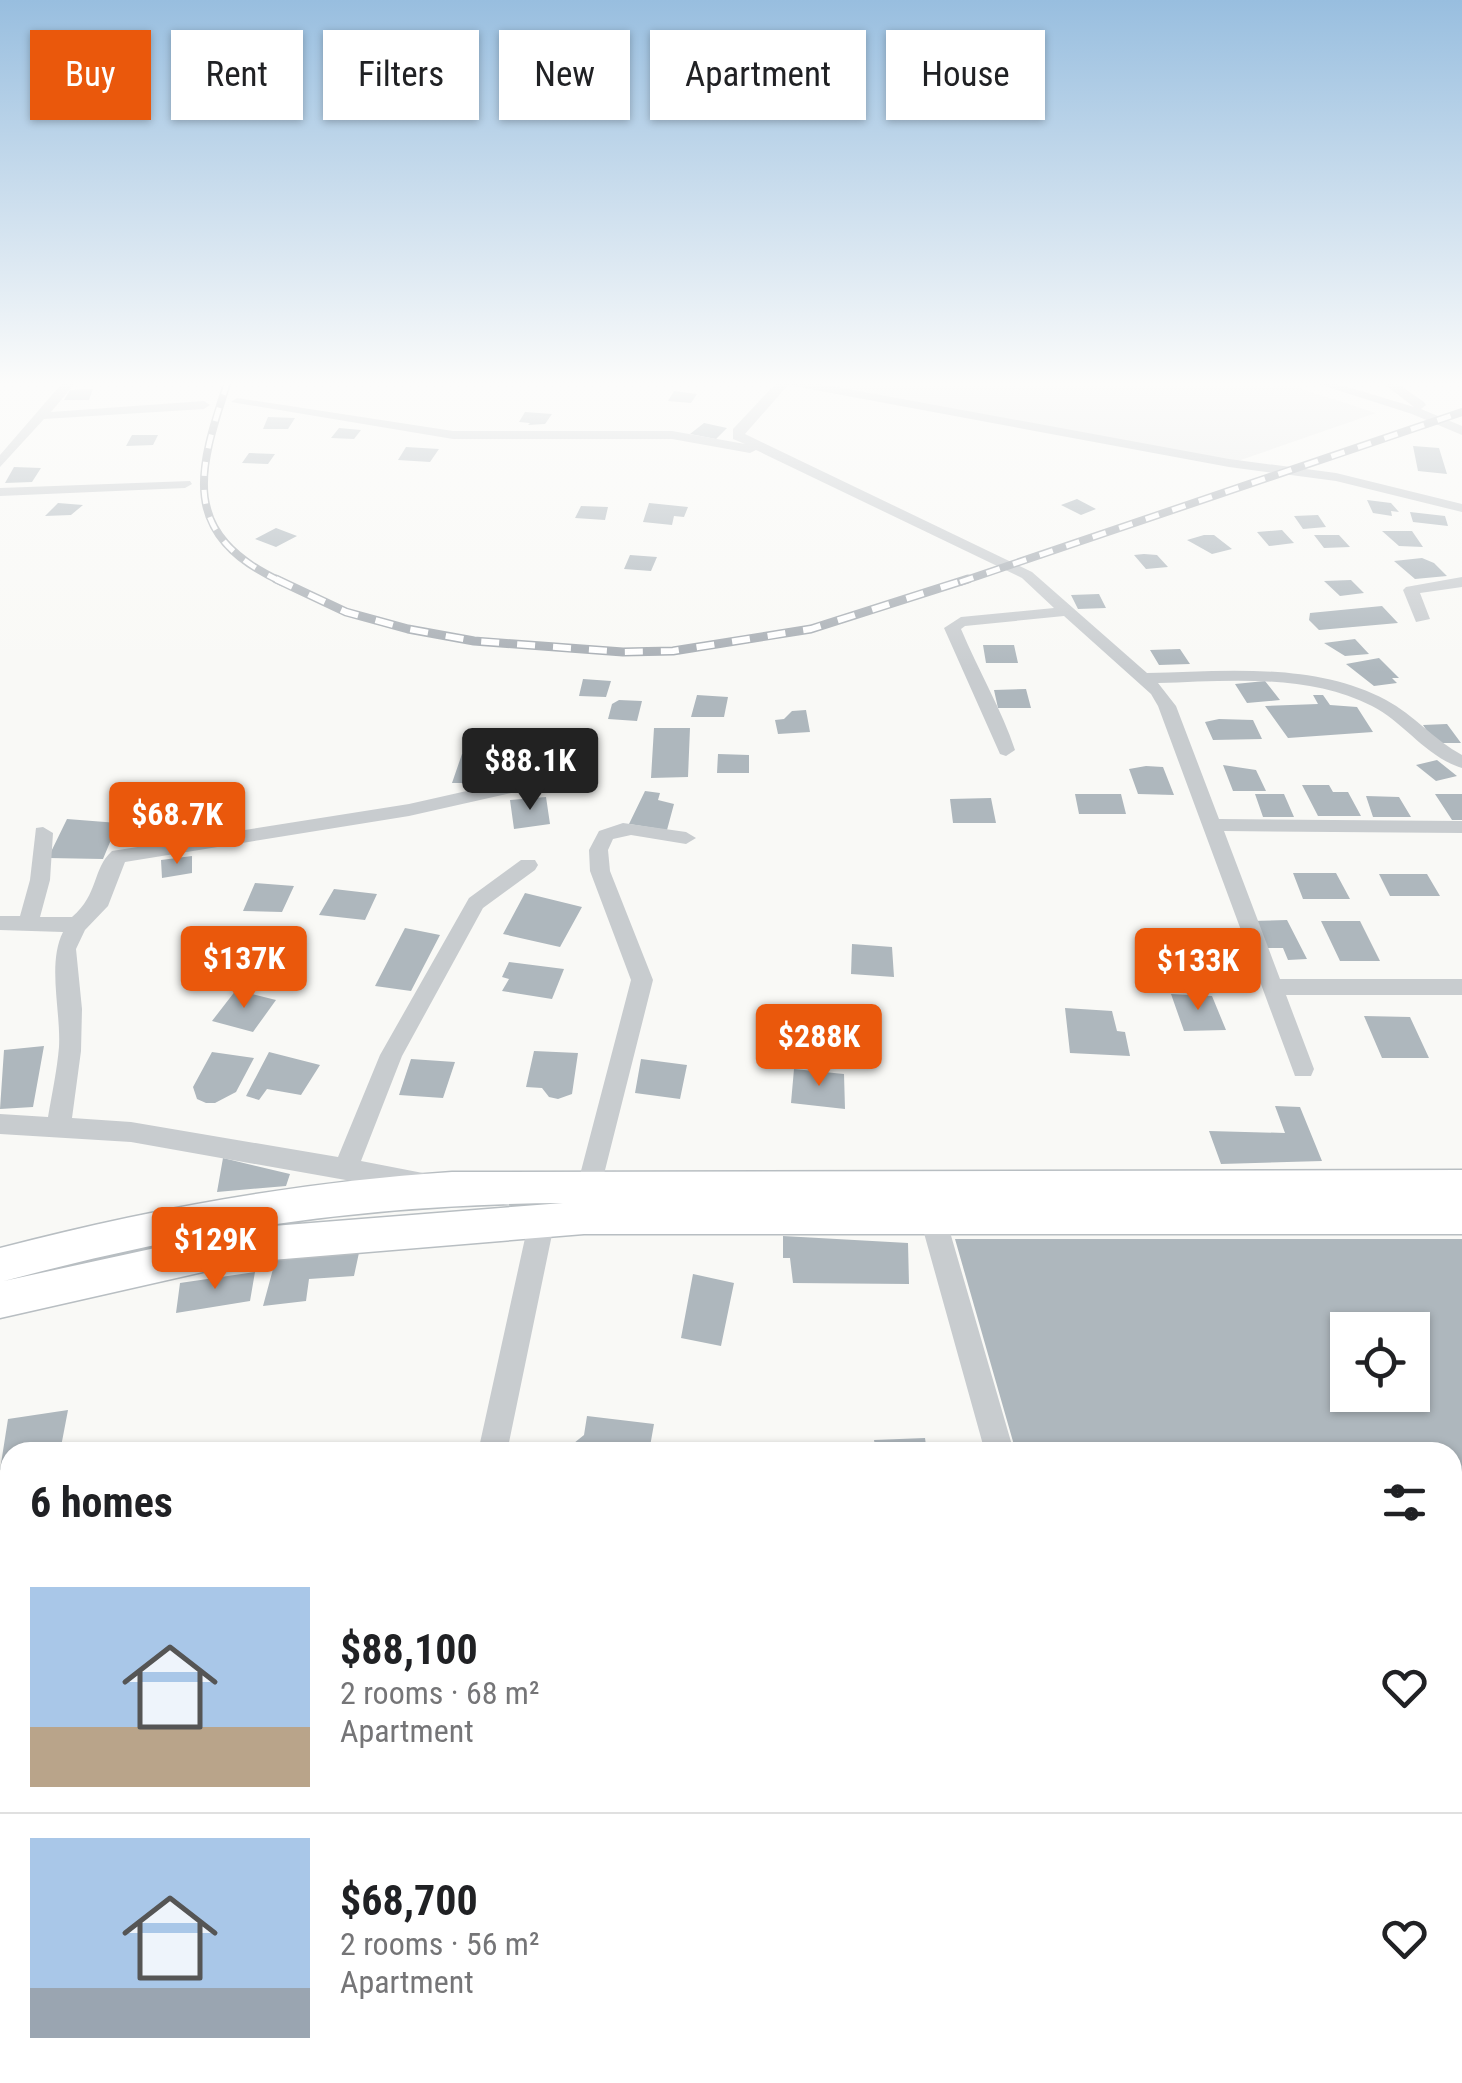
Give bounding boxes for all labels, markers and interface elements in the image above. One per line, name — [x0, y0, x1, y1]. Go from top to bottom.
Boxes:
chip: Buy — [30, 30, 151, 120]
chip: Rent — [171, 30, 303, 120]
chip: Filters — [323, 30, 479, 120]
chip: New — [499, 30, 630, 120]
chip: Apartment — [650, 30, 866, 120]
chip: House — [886, 30, 1045, 120]
pin: $88.1K — [449, 728, 611, 813]
text: $88.1K — [484, 741, 576, 779]
pin: $68.7K — [96, 782, 258, 867]
text: $68.7K — [131, 795, 223, 833]
pin: $137K — [174, 926, 314, 1011]
pin: $133K — [1128, 928, 1268, 1013]
text: $137K — [203, 939, 285, 977]
text: $133K — [1157, 941, 1239, 979]
pin: $288K — [749, 1004, 889, 1089]
text: $288K — [778, 1017, 860, 1055]
pin: $129K — [145, 1207, 285, 1292]
text: $129K — [174, 1220, 256, 1258]
map controls — [1330, 1312, 1430, 1412]
button: locate — [1330, 1312, 1430, 1412]
icon: filters — [1377, 1475, 1432, 1530]
text: 6 homes — [30, 1478, 173, 1527]
text: $88,100 — [340, 1625, 478, 1674]
icon: home — [110, 1627, 230, 1747]
icon: heart — [1377, 1660, 1432, 1715]
text: 2 rooms · 68 m² — [340, 1674, 539, 1712]
text: Apartment — [340, 1712, 474, 1750]
text: $68,700 — [340, 1876, 478, 1925]
icon: home — [110, 1878, 230, 1998]
icon: heart — [1377, 1911, 1432, 1966]
text: 2 rooms · 56 m² — [340, 1925, 539, 1963]
text: Apartment — [340, 1963, 474, 2001]

